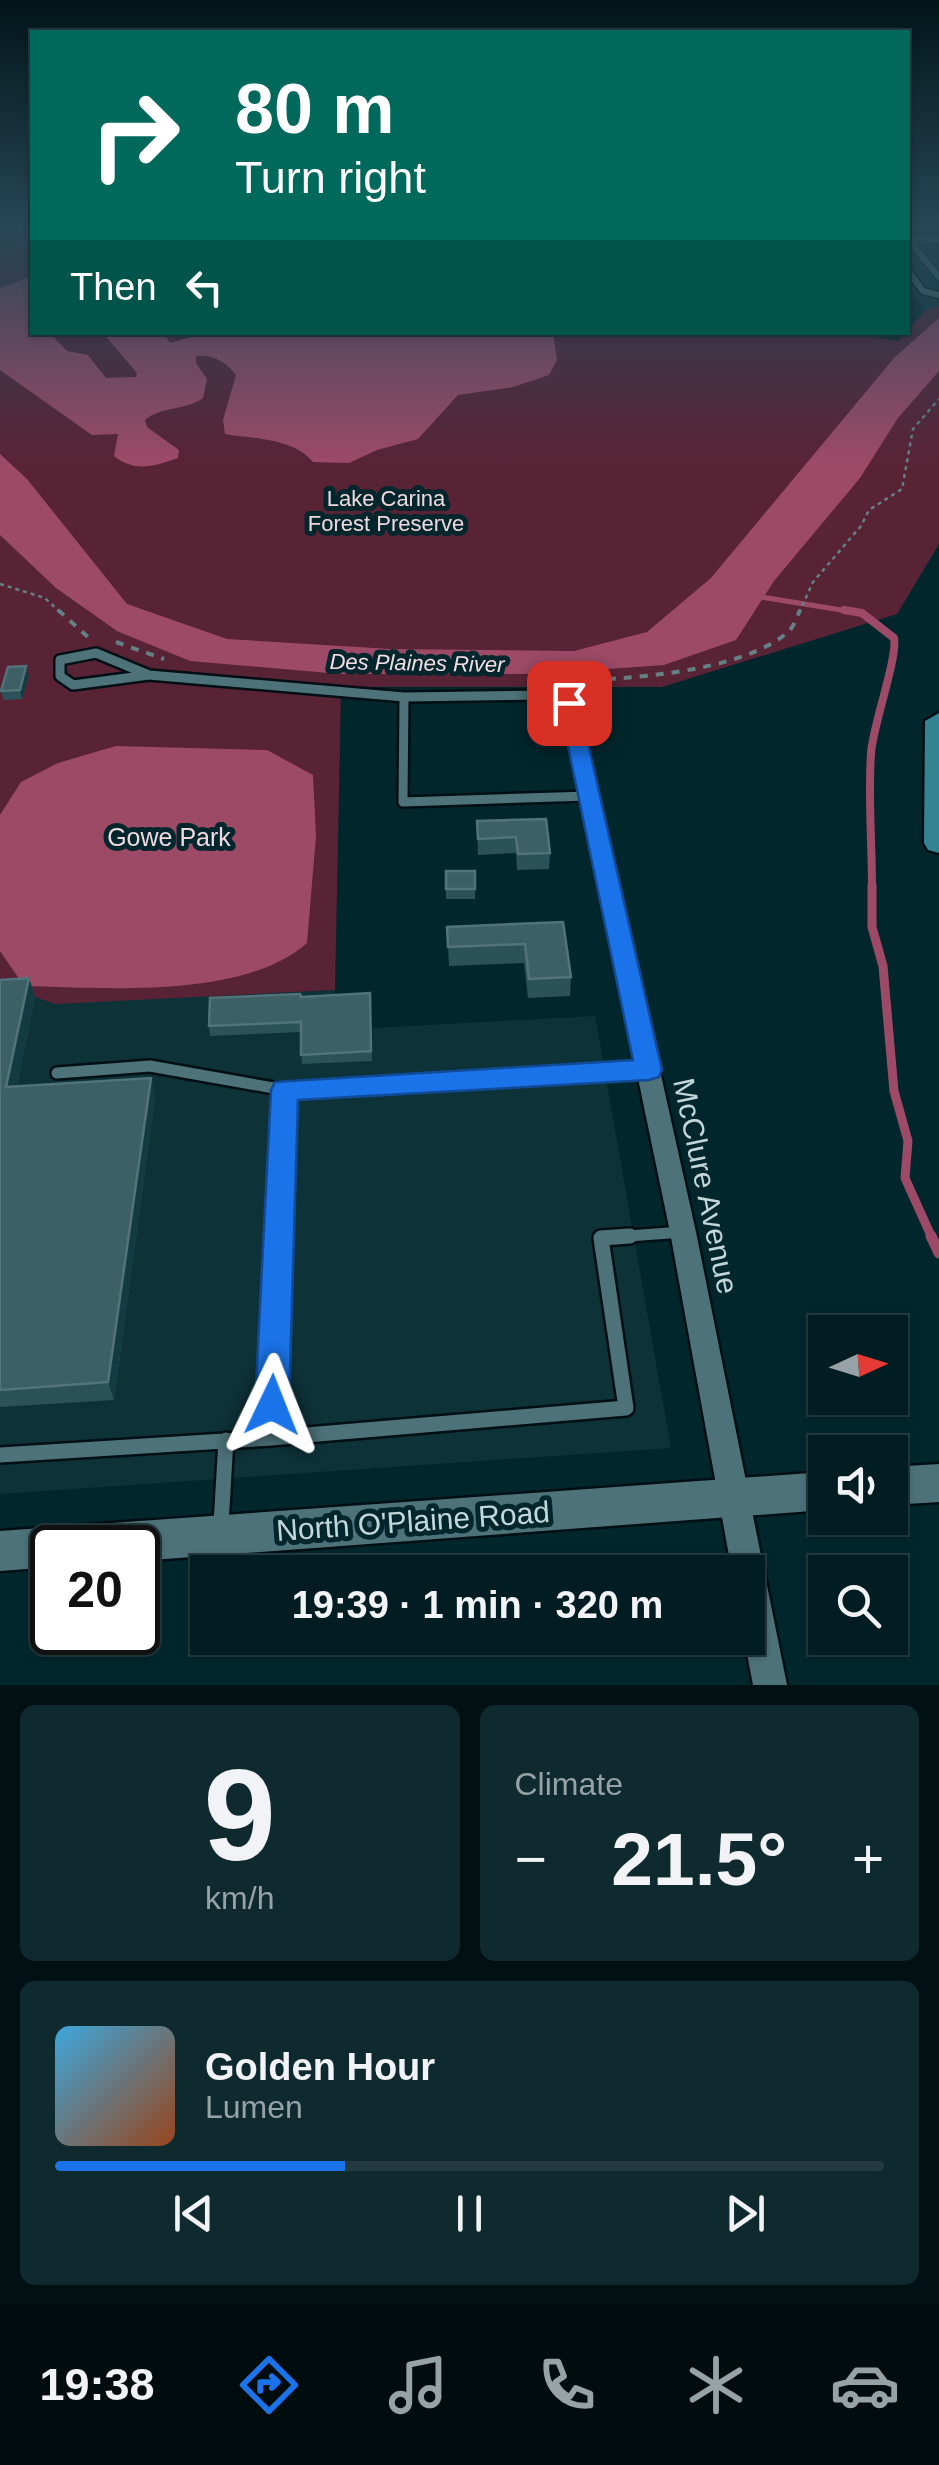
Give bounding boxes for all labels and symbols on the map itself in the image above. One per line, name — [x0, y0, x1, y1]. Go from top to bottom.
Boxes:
park label: Lake Carina Forest Preserve — [308, 486, 464, 536]
water label: Des Plaines River — [329, 649, 506, 677]
pin — [527, 661, 612, 746]
park label: Gowe Park — [107, 823, 231, 851]
street label: McClure Avenue — [667, 1075, 745, 1297]
north arrow — [808, 1315, 908, 1415]
position arrow — [220, 1353, 324, 1457]
street label: North O'Plaine Road — [275, 1495, 551, 1547]
speed limit sign: 20 — [30, 1525, 160, 1655]

